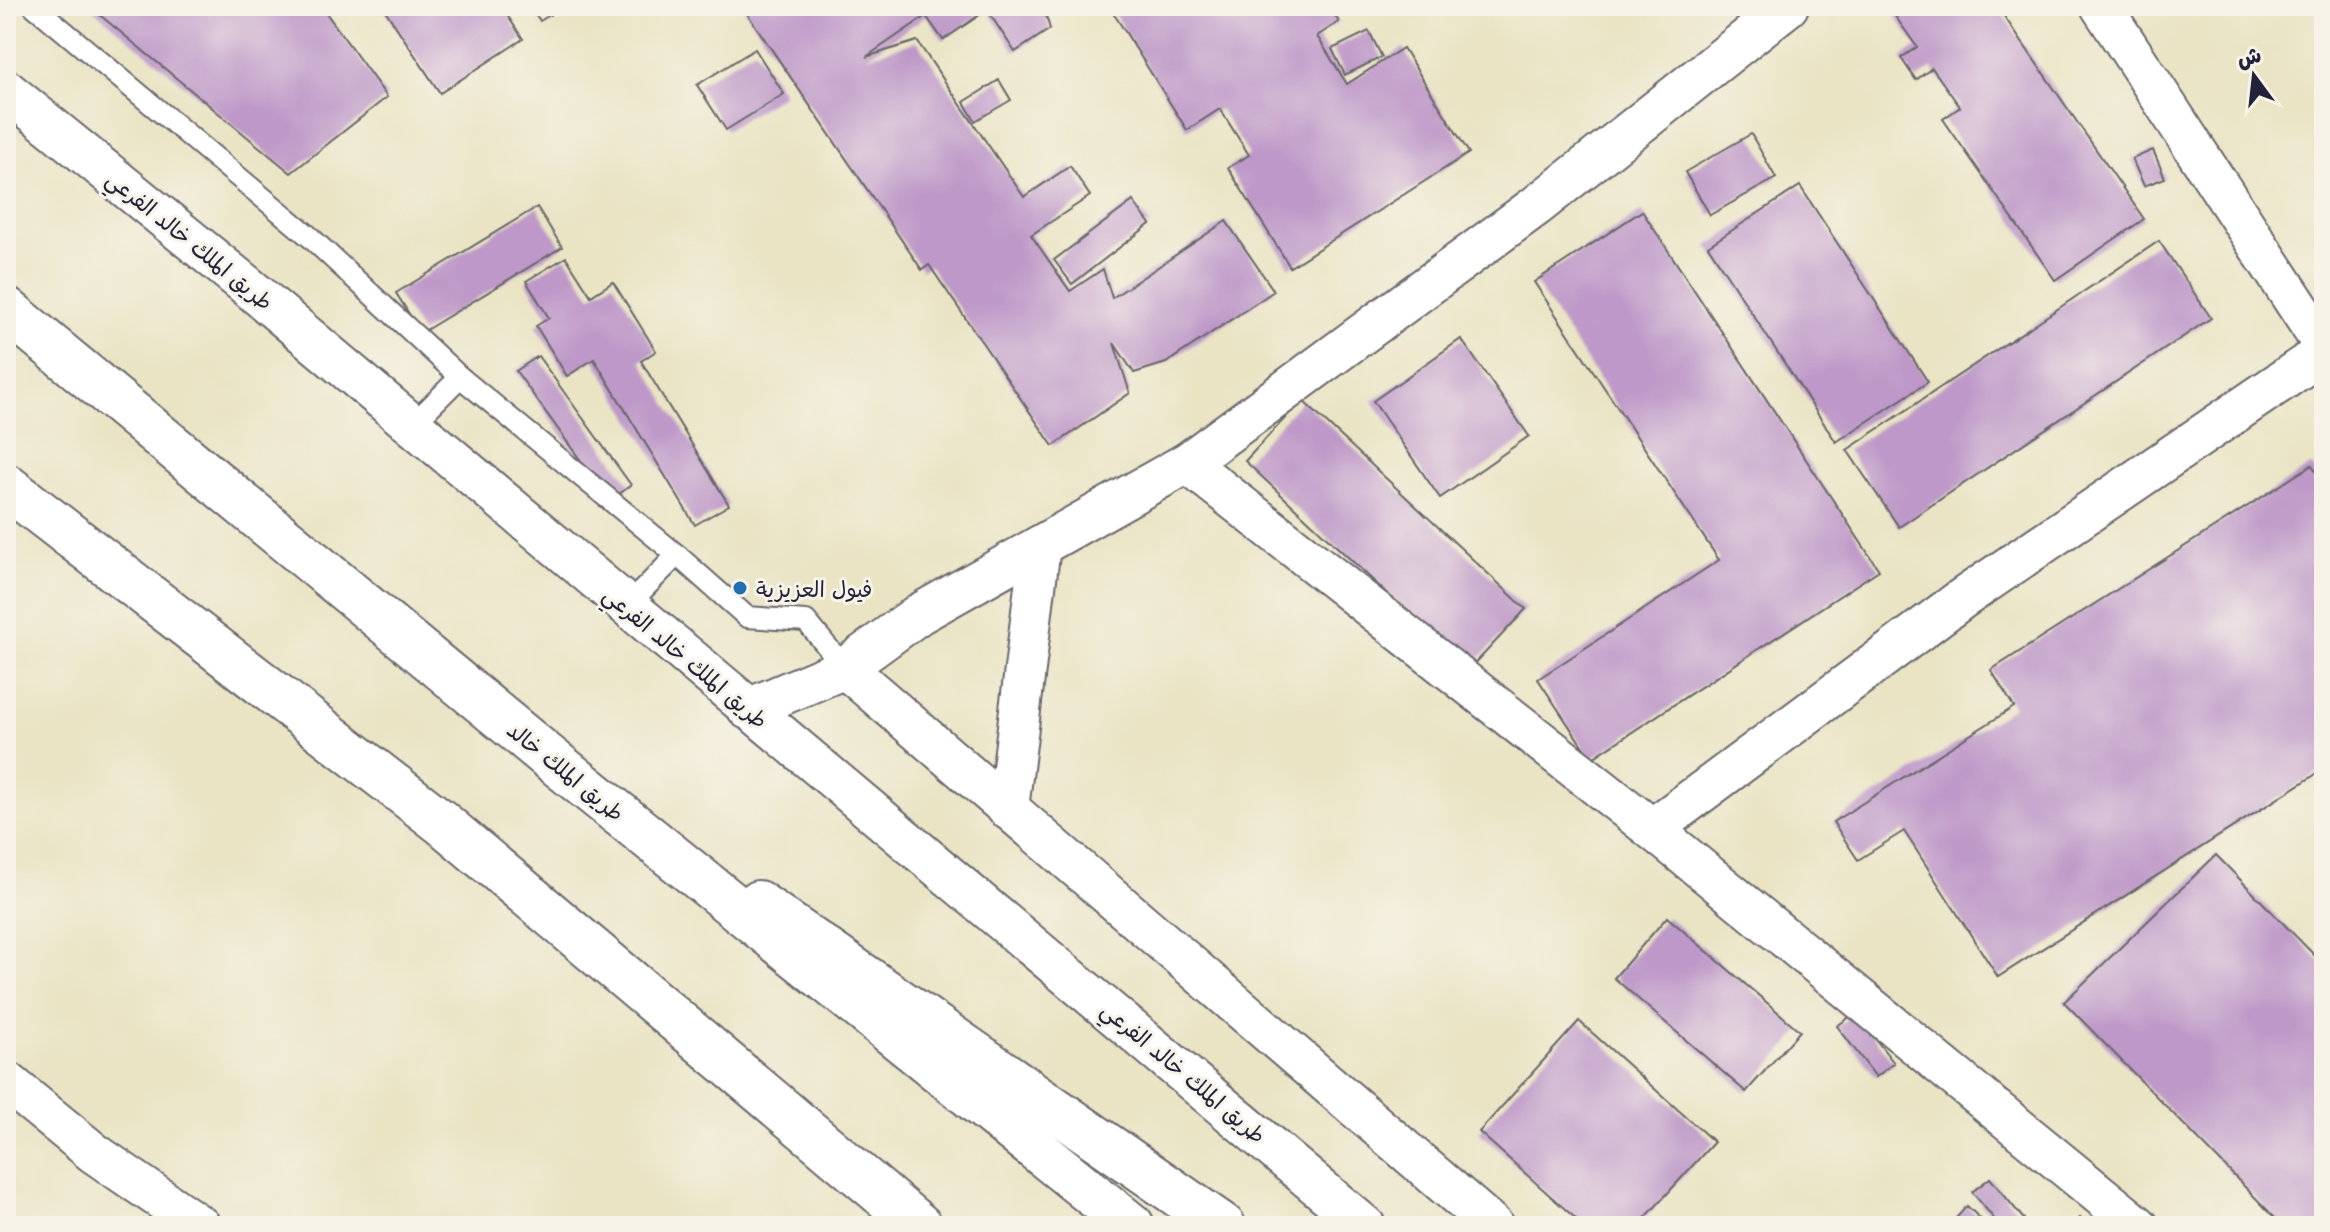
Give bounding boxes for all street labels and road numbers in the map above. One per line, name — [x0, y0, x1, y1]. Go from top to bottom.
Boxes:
street label: طريق الملك خالد الفرعي — [97, 164, 279, 321]
street label: طريق الملك خالد الفرعي — [594, 580, 774, 739]
street label: طريق الملك خالد — [501, 715, 631, 827]
street label: طريق الملك خالد الفرعي — [1092, 995, 1272, 1154]

